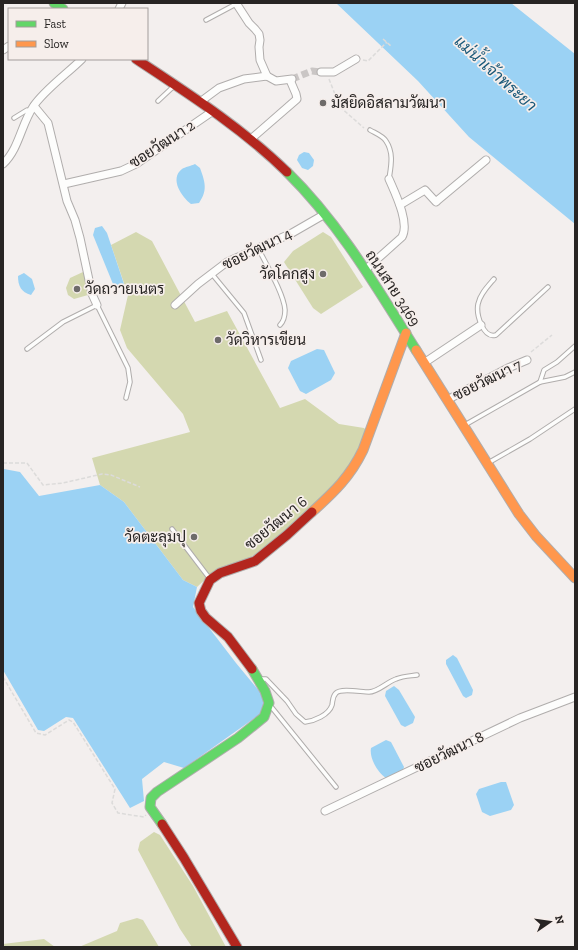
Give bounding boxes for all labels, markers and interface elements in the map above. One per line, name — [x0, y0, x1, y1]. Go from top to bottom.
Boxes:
legend — [8, 8, 148, 60]
text: Fast — [44, 17, 67, 31]
water label: แม่น้ำเจ้าพระยา — [451, 28, 544, 115]
text: Slow — [44, 37, 70, 51]
place label: มัสยิดอิสลามวัฒนา — [331, 94, 446, 112]
marker: มัสยิดอิสลามวัฒนา — [318, 98, 328, 108]
street label: ซอยวัฒนา 2 — [126, 116, 198, 172]
street label: ซอยวัฒนา 4 — [219, 224, 295, 274]
street label: ถนนสาย 3469 — [362, 247, 424, 329]
place label: วัดโคกสูง — [260, 264, 315, 284]
marker: วัดโคกสูง — [318, 269, 328, 279]
place label: วัดถวายเนตร — [85, 280, 164, 298]
marker: วัดถวายเนตร — [72, 284, 82, 294]
place label: วัดวิหารเขียน — [226, 330, 306, 349]
marker: วัดวิหารเขียน — [213, 335, 223, 345]
street label: ซอยวัฒนา 7 — [450, 356, 524, 404]
street label: ซอยวัฒนา 6 — [241, 492, 311, 554]
place label: วัดตะลุมปุ — [125, 528, 186, 548]
marker: วัดตะลุมปุ — [189, 532, 199, 542]
street label: ซอยวัฒนา 8 — [411, 727, 487, 777]
north arrow — [530, 902, 570, 942]
text: N — [552, 914, 567, 926]

